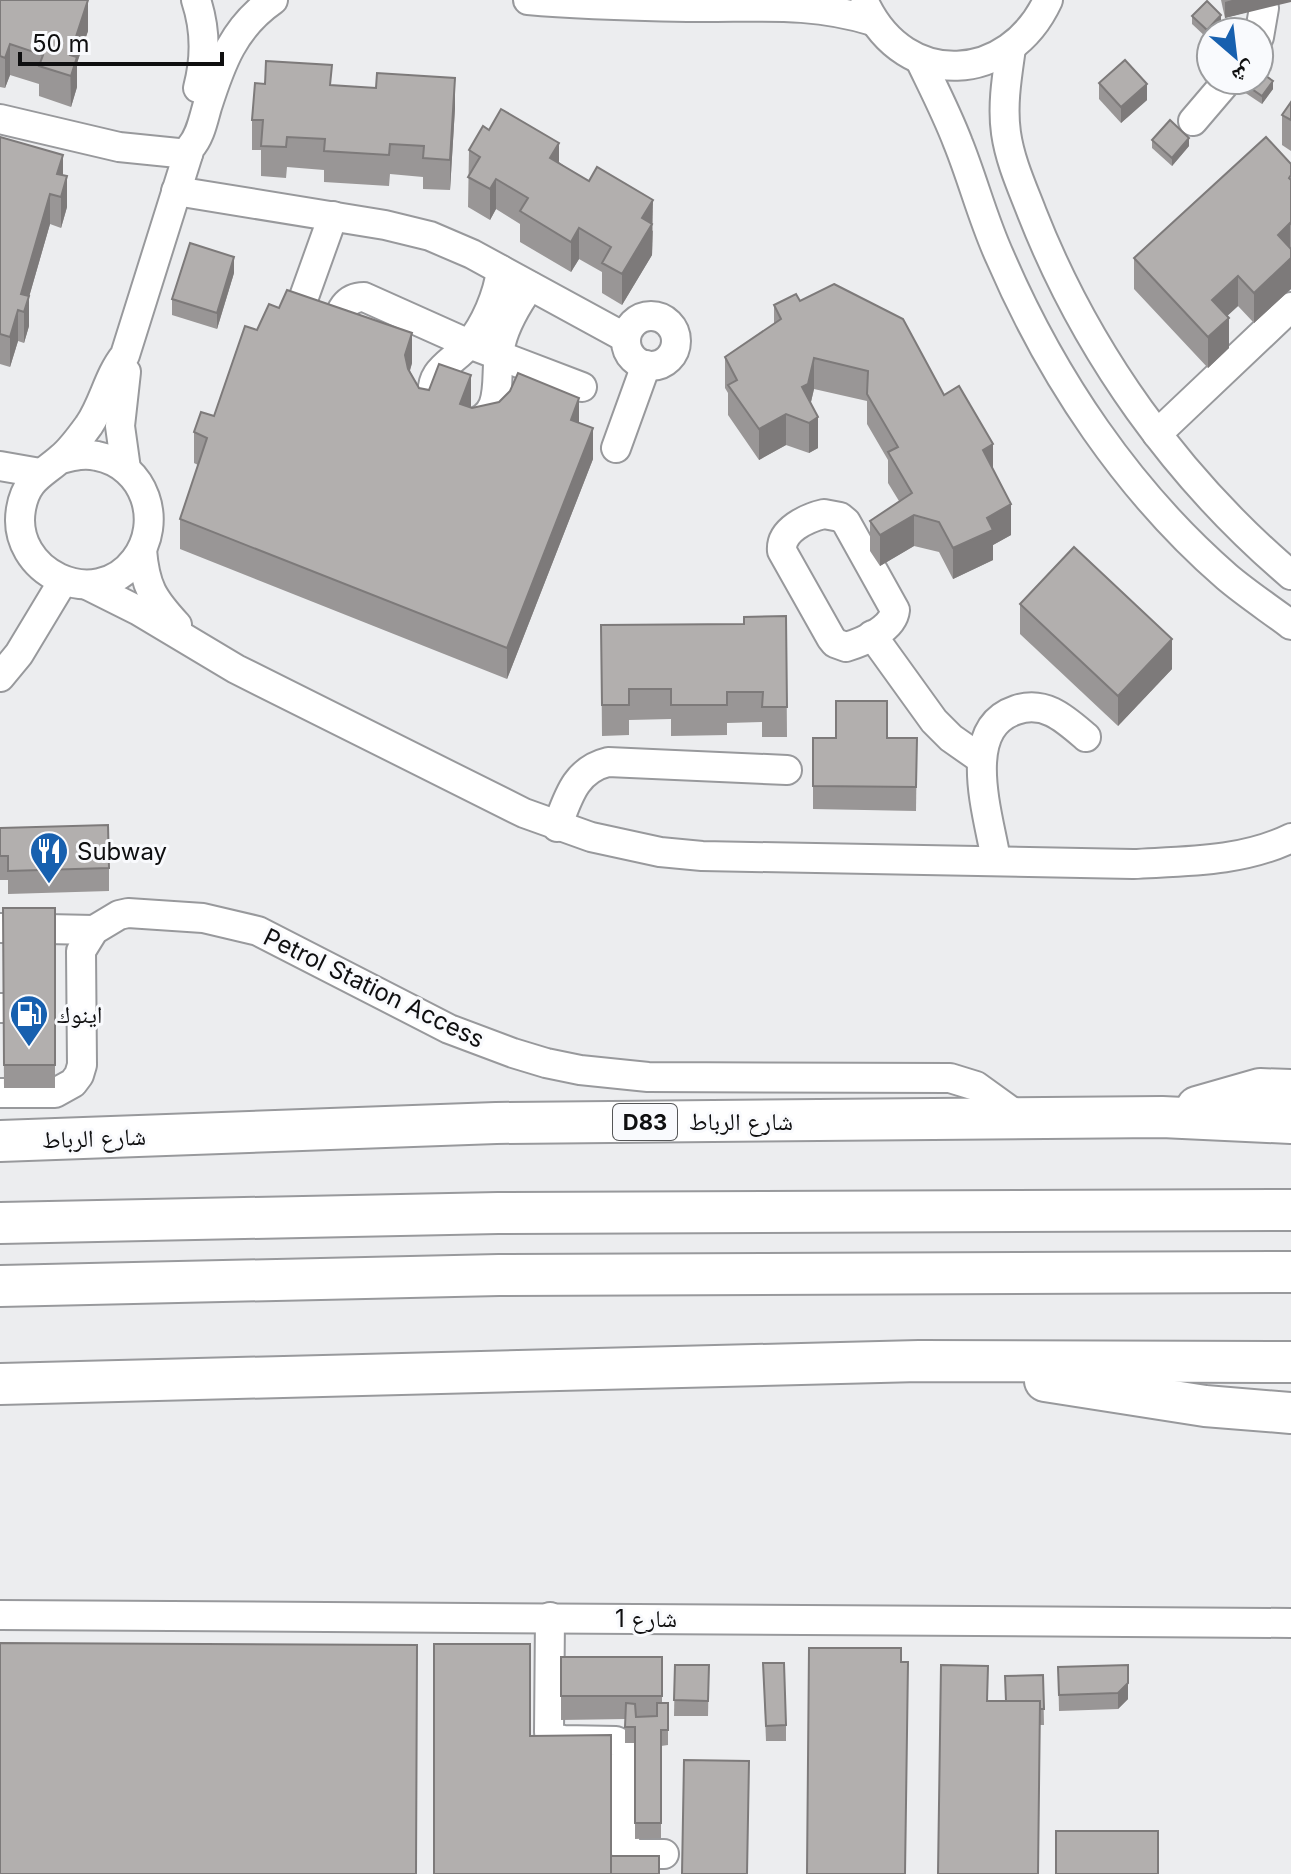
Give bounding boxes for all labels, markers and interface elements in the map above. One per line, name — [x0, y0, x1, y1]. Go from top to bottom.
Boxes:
scale bar — [20, 16, 222, 66]
north arrow — [1195, 16, 1275, 96]
text: 50 m — [32, 29, 90, 58]
text: ش — [1228, 56, 1261, 91]
restaurant icon: Subway — [28, 830, 70, 885]
place label: Subway — [77, 837, 167, 866]
street label: Petrol Station Access — [259, 922, 489, 1054]
fuel station icon: اينوك — [8, 993, 50, 1048]
place label: اينوك — [57, 1000, 103, 1029]
road number: D83 — [613, 1104, 677, 1140]
street label: شارع الرباط — [689, 1107, 793, 1137]
street label: شارع الرباط — [42, 1122, 147, 1155]
street label: شارع 1 — [615, 1604, 677, 1634]

